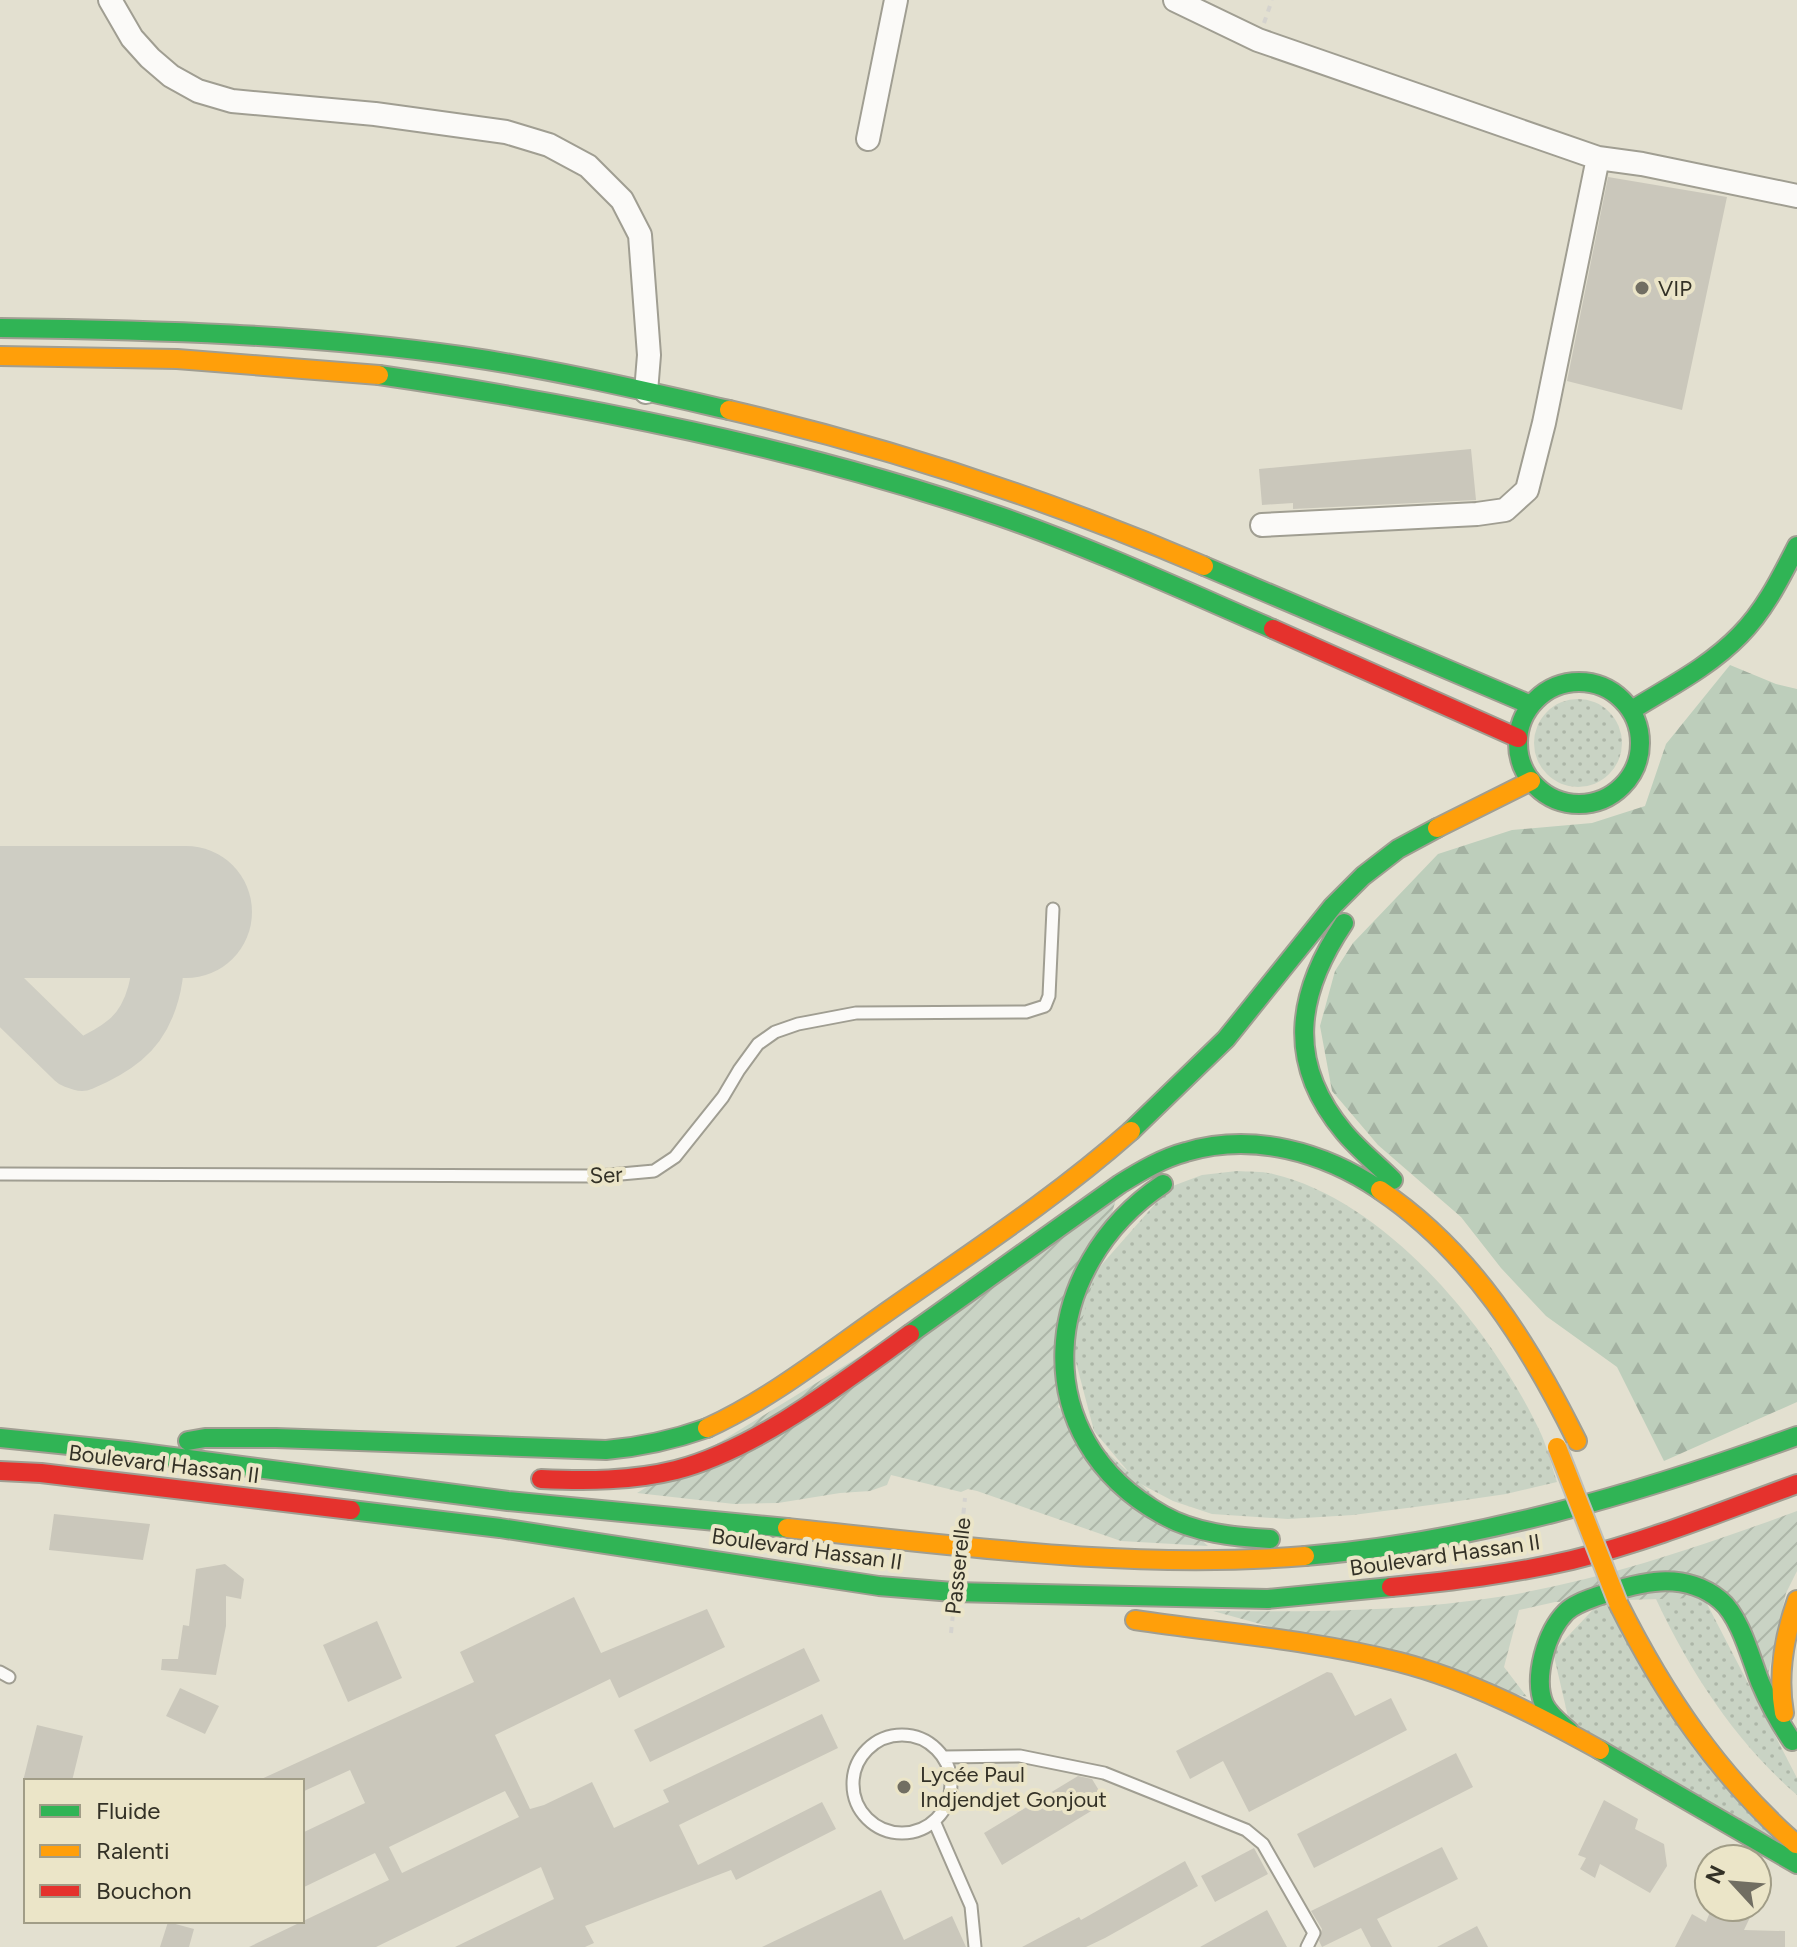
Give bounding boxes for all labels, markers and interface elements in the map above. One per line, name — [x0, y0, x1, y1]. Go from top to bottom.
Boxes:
place label: VIP — [1658, 275, 1692, 302]
marker: VIP — [1633, 279, 1651, 297]
street label: Ser — [589, 1161, 624, 1189]
street label: Boulevard Hassan II — [67, 1439, 261, 1489]
street label: Passerelle — [939, 1516, 977, 1616]
street label: Boulevard Hassan II — [710, 1522, 904, 1576]
street label: Boulevard Hassan II — [1348, 1528, 1542, 1582]
place label: Lycée Paul Indjendjet Gonjout — [920, 1761, 1107, 1813]
marker: Lycée Paul Indjendjet Gonjout — [895, 1778, 913, 1796]
legend — [24, 1779, 304, 1923]
text: Fluide — [96, 1796, 160, 1825]
text: Ralenti — [96, 1836, 170, 1865]
north arrow — [1693, 1843, 1773, 1923]
text: N — [1700, 1861, 1731, 1888]
text: Bouchon — [96, 1876, 192, 1905]

